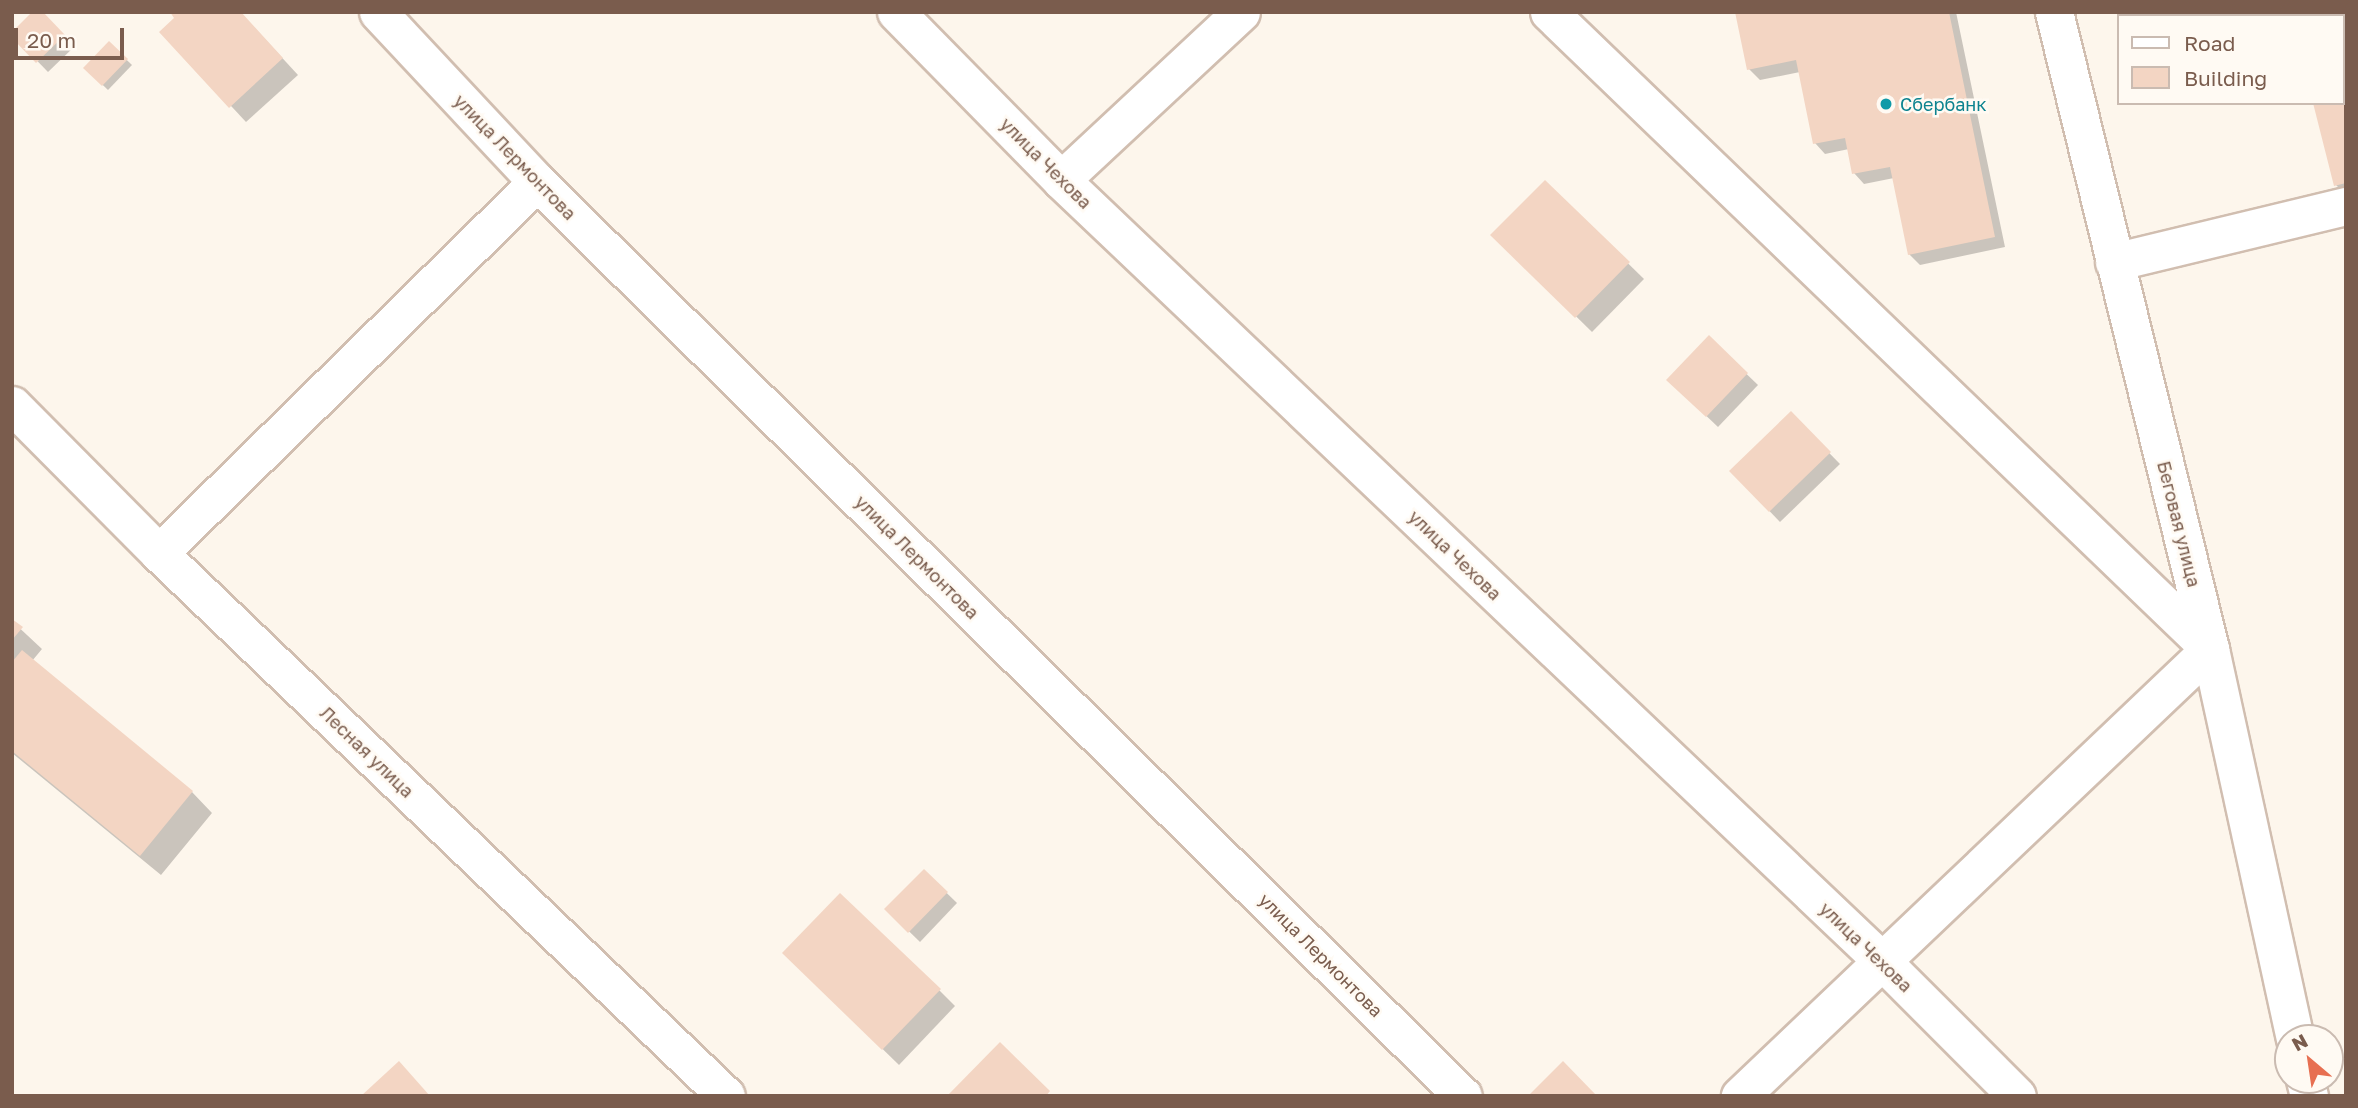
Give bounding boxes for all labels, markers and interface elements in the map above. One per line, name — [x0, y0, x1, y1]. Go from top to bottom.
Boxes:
scale bar — [18, 14, 128, 58]
legend — [2116, 14, 2344, 105]
text: 20 m — [27, 27, 76, 53]
text: Road — [2184, 30, 2235, 56]
text: Building — [2184, 65, 2267, 91]
street label: улица Лермонтова — [450, 90, 580, 224]
place label: Сбербанк — [1900, 93, 1987, 115]
marker: Сбербанк — [1878, 96, 1894, 112]
street label: улица Чехова — [996, 113, 1096, 213]
street label: Беговая улица — [2153, 459, 2205, 589]
street label: улица Лермонтова — [851, 491, 983, 623]
street label: улица Чехова — [1404, 506, 1506, 604]
street label: Лесная улица — [316, 702, 418, 802]
street label: улица Лермонтова — [1255, 889, 1387, 1021]
street label: улица Чехова — [1815, 898, 1917, 996]
north arrow — [2274, 1024, 2344, 1094]
text: N — [2288, 1028, 2311, 1056]

